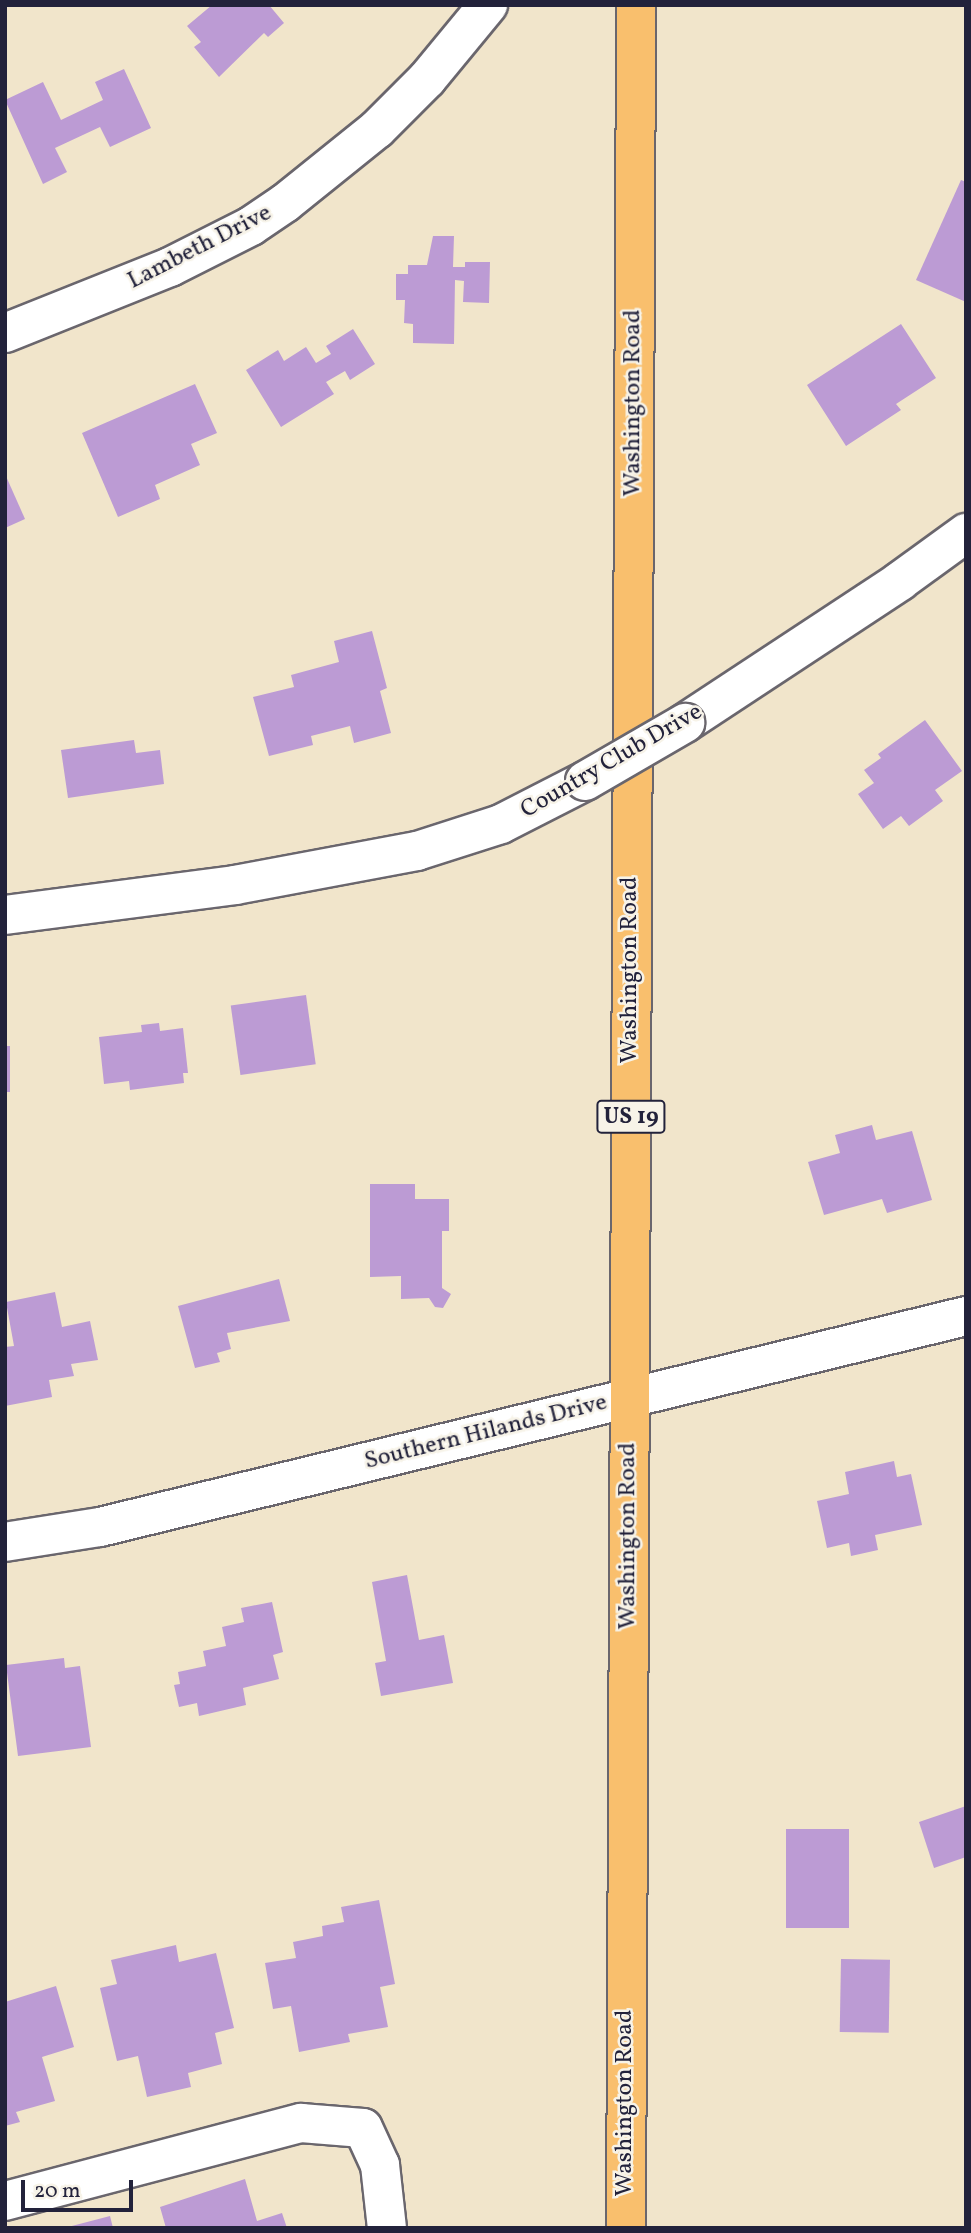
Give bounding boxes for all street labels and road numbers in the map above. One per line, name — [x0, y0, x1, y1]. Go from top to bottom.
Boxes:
street label: Lambeth Drive — [123, 199, 277, 297]
street label: Washington Road — [620, 309, 648, 497]
street label: Country Club Drive — [516, 698, 708, 826]
street label: Washington Road — [617, 876, 645, 1064]
road number: US 19 — [596, 1098, 666, 1136]
street label: Southern Hilands Drive — [362, 1389, 610, 1477]
street label: Washington Road — [615, 1442, 643, 1630]
street label: Washington Road — [612, 2009, 640, 2197]

